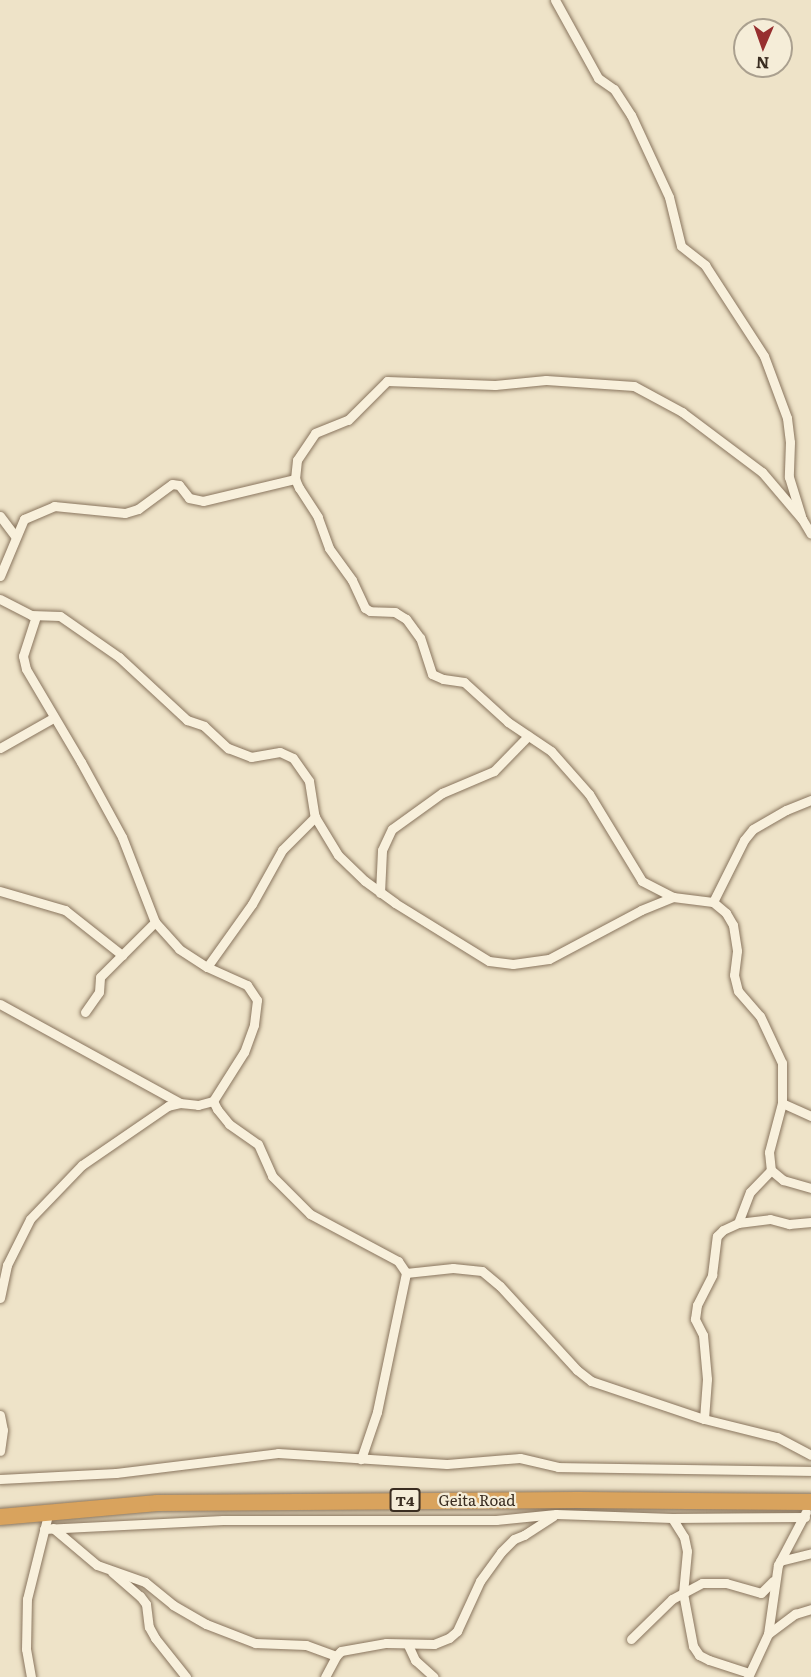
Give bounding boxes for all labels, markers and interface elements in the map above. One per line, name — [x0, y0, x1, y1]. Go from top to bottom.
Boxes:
north arrow — [733, 18, 793, 78]
text: N — [755, 52, 770, 76]
road number: T4 — [388, 1489, 422, 1511]
street label: Geita Road — [439, 1491, 515, 1509]

